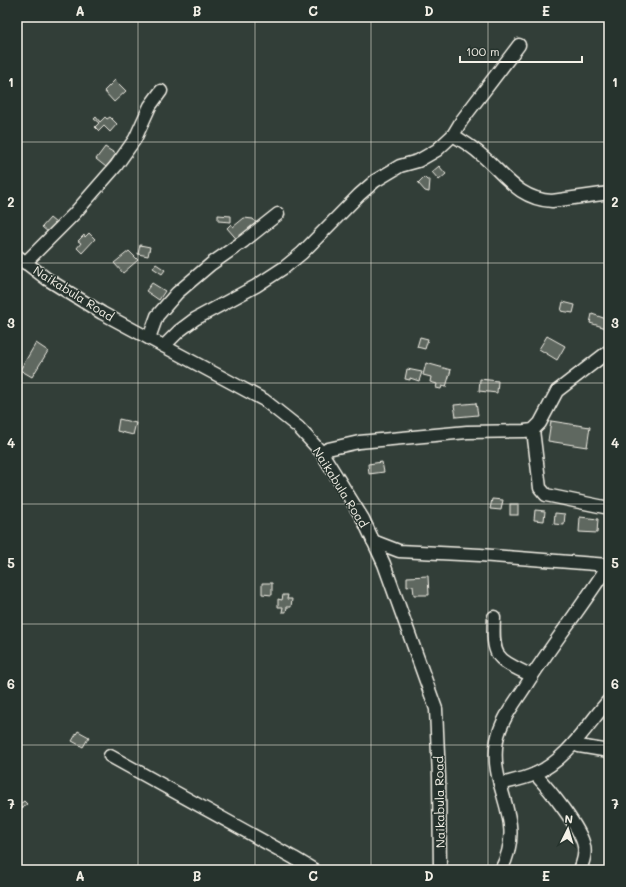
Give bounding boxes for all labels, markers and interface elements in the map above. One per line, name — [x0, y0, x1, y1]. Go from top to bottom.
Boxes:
text: A — [75, 2, 85, 19]
text: B — [193, 2, 202, 19]
text: C — [308, 2, 318, 19]
text: D — [424, 2, 434, 19]
text: E — [542, 2, 550, 19]
scale bar — [460, 38, 582, 64]
text: 100 m — [466, 43, 500, 59]
text: 1 — [8, 73, 14, 90]
text: 1 — [612, 73, 618, 90]
text: 2 — [7, 193, 15, 210]
text: 2 — [611, 193, 619, 210]
street label: Naikabula Road — [31, 262, 118, 324]
text: 3 — [7, 314, 15, 331]
text: 3 — [611, 314, 619, 331]
text: 4 — [7, 434, 15, 451]
text: 4 — [611, 434, 619, 451]
street label: Naikabula Road — [310, 444, 372, 531]
text: 5 — [7, 554, 15, 571]
text: 5 — [611, 554, 619, 571]
text: 6 — [7, 675, 15, 692]
text: 6 — [611, 675, 619, 692]
street label: Naikabula Road — [430, 755, 448, 848]
text: 7 — [7, 795, 15, 812]
text: 7 — [611, 795, 619, 812]
north arrow — [548, 809, 588, 849]
text: N — [564, 811, 574, 826]
text: A — [75, 867, 85, 884]
text: B — [193, 867, 202, 884]
text: C — [308, 867, 318, 884]
text: D — [424, 867, 434, 884]
text: E — [542, 867, 550, 884]

